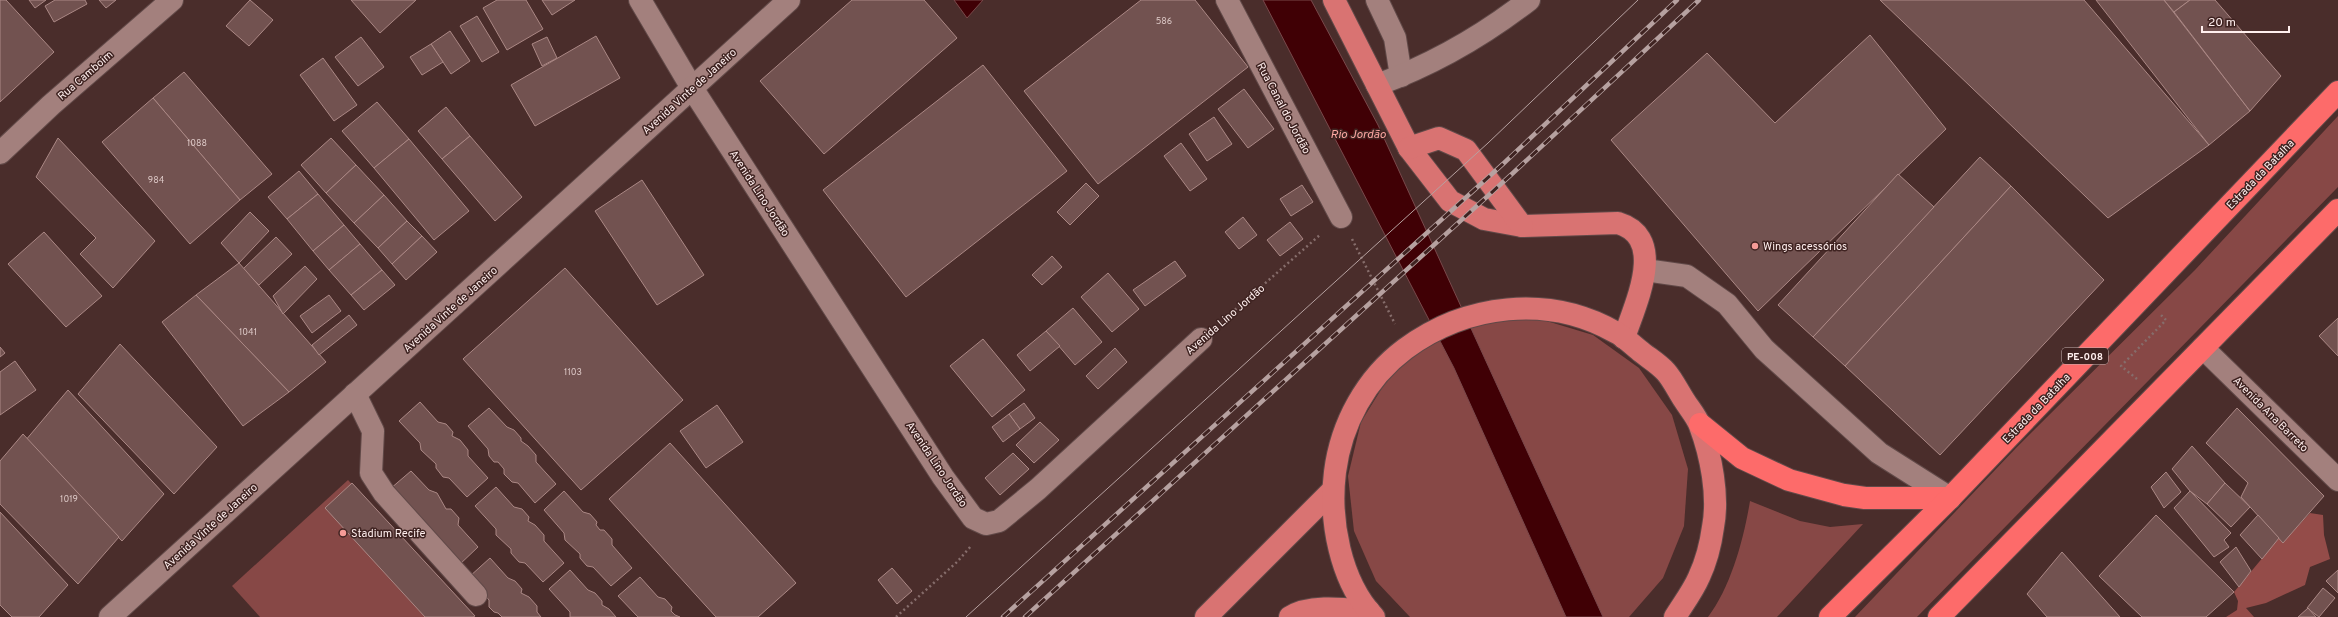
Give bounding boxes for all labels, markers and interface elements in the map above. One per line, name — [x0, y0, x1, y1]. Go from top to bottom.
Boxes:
scale bar — [2202, 8, 2289, 34]
text: 20 m — [2208, 15, 2236, 31]
house number: 586 — [1156, 16, 1172, 27]
street label: Avenida Vinte de Janeiro — [640, 46, 740, 138]
street label: Rua Camboim — [55, 48, 116, 104]
street label: Rua Canal do Jordão — [1253, 60, 1313, 157]
water label: Rio Jordão — [1330, 127, 1386, 143]
street label: Estrada da Batalha — [2224, 137, 2298, 213]
house number: 1088 — [187, 138, 207, 149]
street label: Avenida Lino Jordão — [726, 148, 792, 239]
house number: 984 — [148, 175, 165, 186]
place label: Wings acessórios — [1763, 240, 1847, 254]
marker: Wings acessórios — [1750, 241, 1760, 251]
street label: Avenida Vinte de Janeiro — [401, 264, 501, 356]
street label: Avenida Lino Jordão — [1183, 282, 1268, 358]
house number: 1041 — [239, 327, 257, 338]
road number: PE-008 — [2062, 348, 2108, 364]
house number: 1103 — [564, 367, 582, 378]
street label: Estrada da Batalha — [2000, 371, 2074, 447]
street label: Avenida Ana Barreto — [2230, 374, 2311, 455]
street label: Avenida Lino Jordão — [902, 419, 970, 510]
street label: Avenida Vinte de Janeiro — [161, 481, 261, 573]
house number: 1019 — [60, 494, 78, 505]
place label: Stadium Recife — [351, 527, 425, 541]
marker: Stadium Recife — [338, 528, 348, 538]

